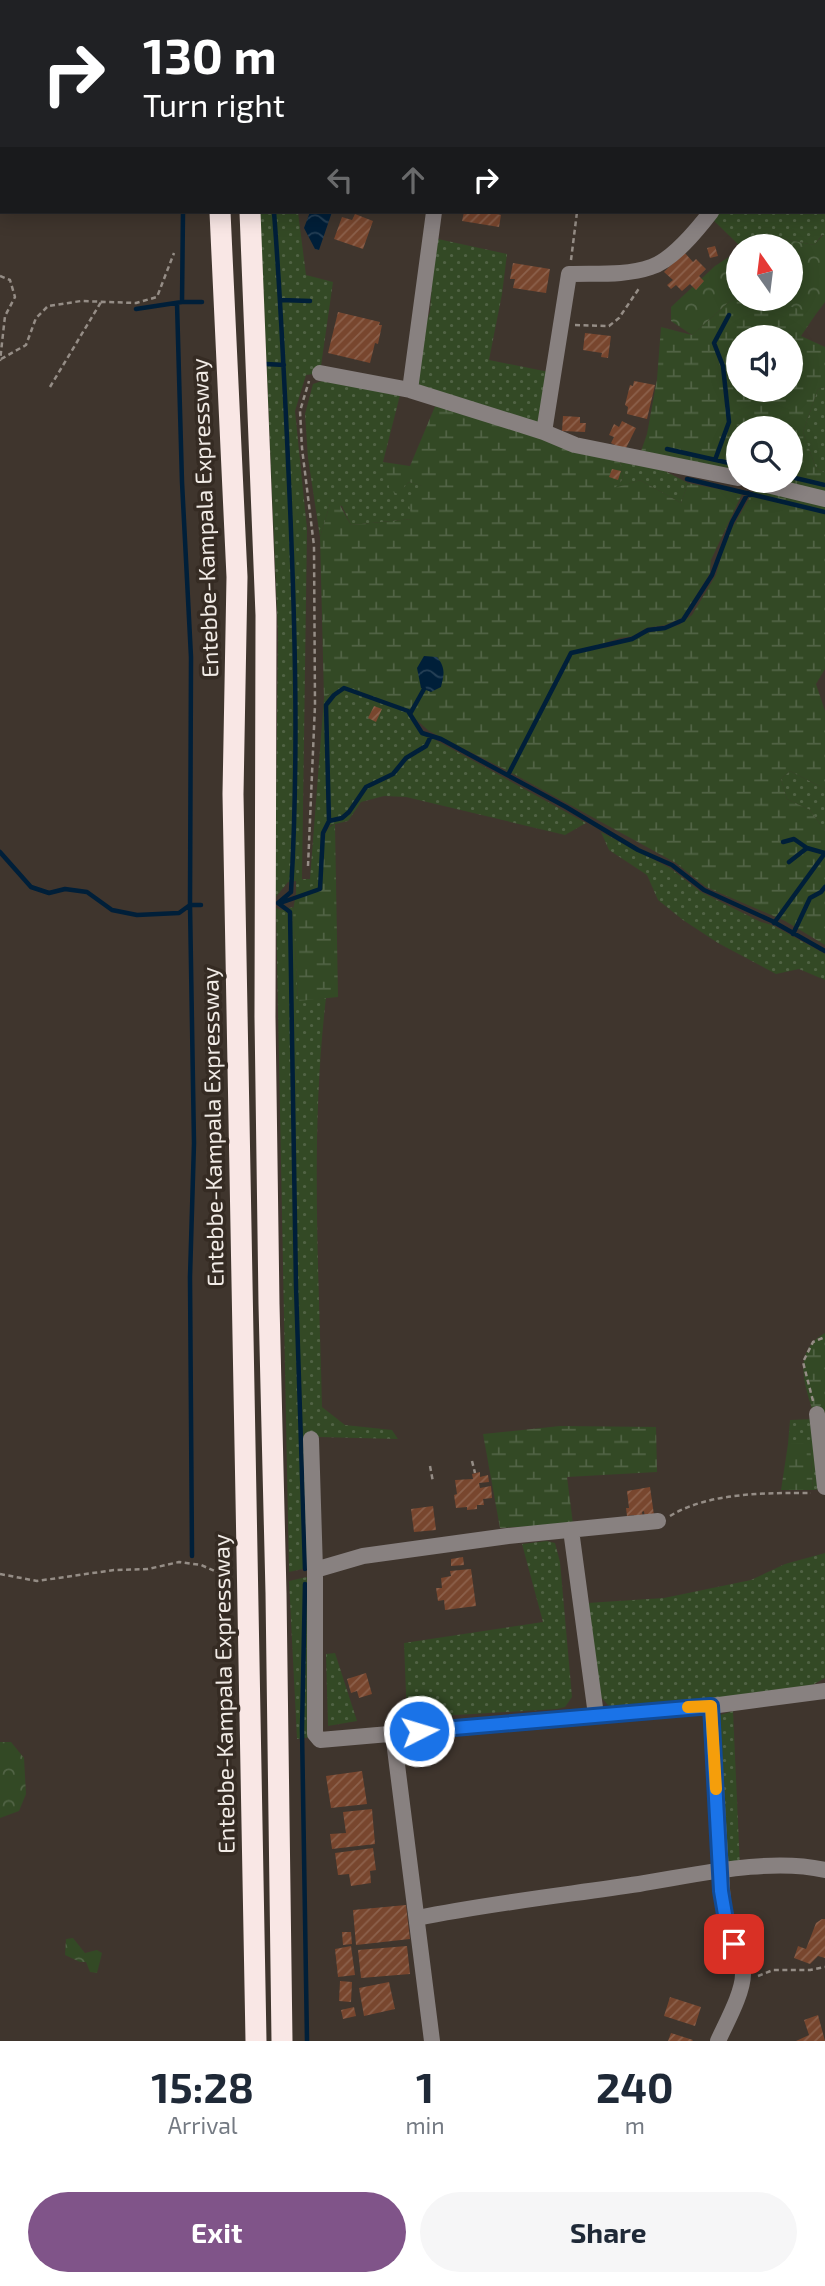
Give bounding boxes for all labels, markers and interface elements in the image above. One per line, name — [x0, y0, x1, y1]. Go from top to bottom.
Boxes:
text: 130 m — [143, 25, 277, 84]
icon: right — [28, 28, 119, 119]
text: Turn right — [143, 85, 285, 123]
icon: left — [321, 161, 359, 199]
icon: ahead — [394, 161, 432, 199]
icon: right — [467, 161, 505, 199]
north arrow — [726, 234, 803, 312]
map controls — [726, 234, 803, 493]
button: sound — [726, 325, 803, 402]
street label: Entebbe-Kampala Expressway — [184, 358, 224, 678]
button: search — [726, 416, 803, 493]
street label: Entebbe-Kampala Expressway — [195, 967, 229, 1287]
street label: Entebbe-Kampala Expressway — [206, 1534, 240, 1854]
position arrow — [382, 1694, 456, 1768]
pin — [704, 1914, 764, 1974]
icon: arrive — [715, 1925, 753, 1963]
text: 15:28 — [151, 2061, 254, 2111]
text: 1 — [416, 2061, 434, 2111]
text: 240 — [596, 2061, 674, 2111]
text: Arrival — [168, 2111, 238, 2139]
text: min — [405, 2111, 445, 2139]
text: m — [625, 2111, 645, 2139]
button: Exit — [28, 2192, 406, 2272]
button: Share — [420, 2192, 797, 2272]

